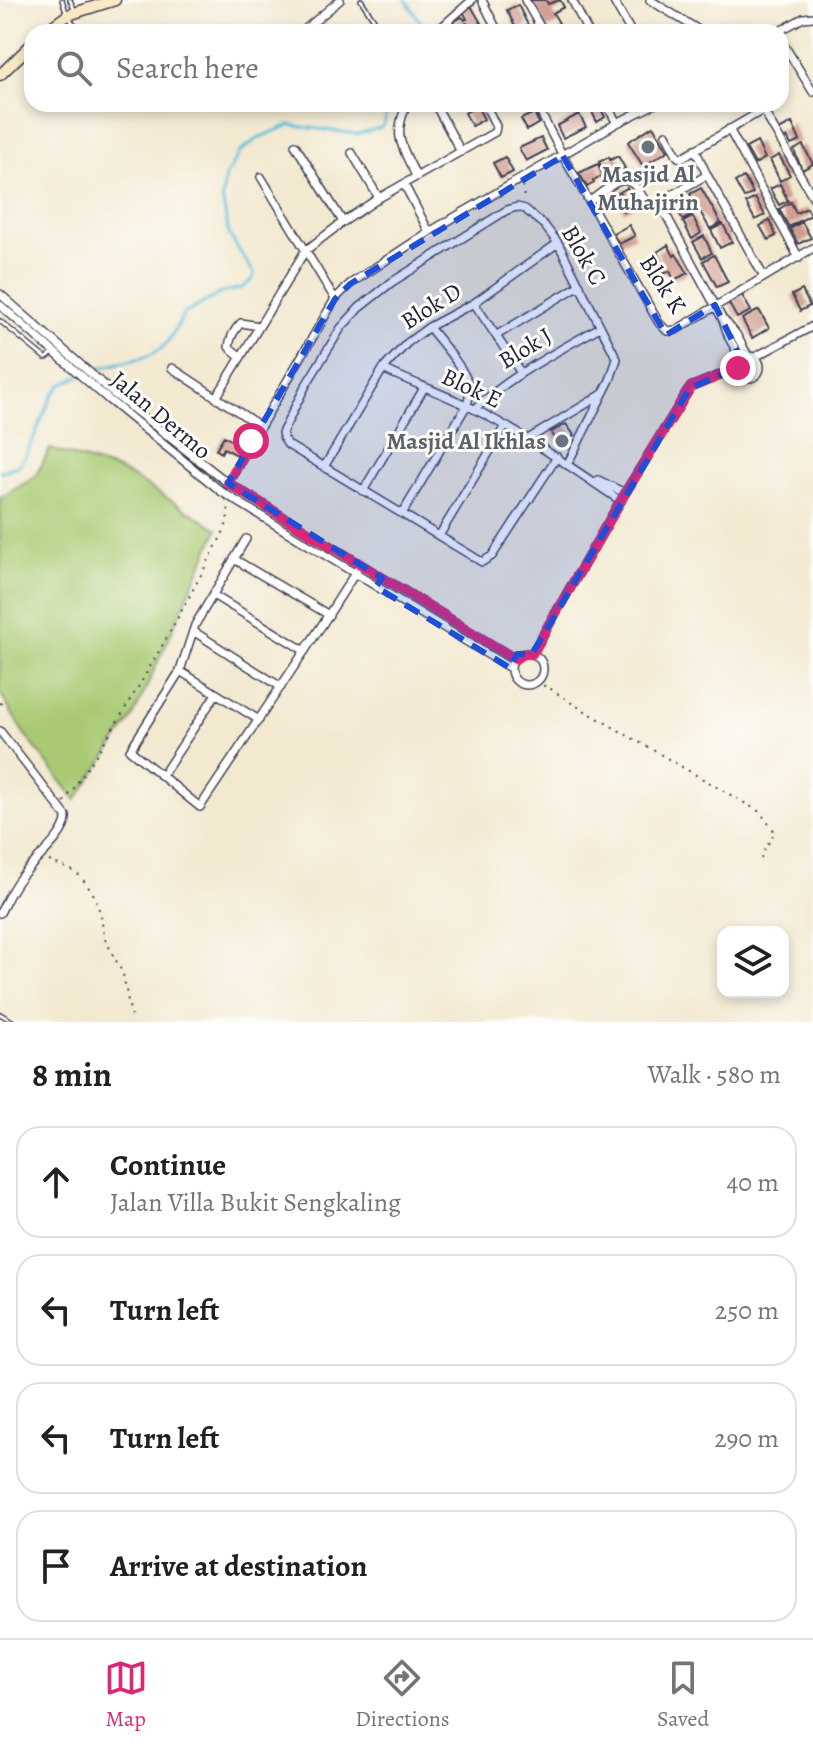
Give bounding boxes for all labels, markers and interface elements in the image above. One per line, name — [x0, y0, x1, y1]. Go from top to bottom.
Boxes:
search box — [24, 24, 789, 112]
icon: search — [52, 46, 96, 90]
text: Search here — [116, 48, 259, 88]
marker: Masjid Al Muhajirin — [639, 138, 657, 156]
place label: Masjid Al Muhajirin — [597, 158, 699, 218]
street label: Blok C — [554, 219, 614, 291]
street label: Blok K — [632, 248, 694, 320]
street label: Blok D — [395, 275, 467, 337]
street label: Blok J — [492, 320, 558, 376]
route end — [720, 350, 756, 386]
street label: Blok E — [437, 360, 507, 416]
street label: Jalan Dermo — [104, 364, 218, 466]
route start — [233, 423, 269, 459]
place label: Masjid Al Ikhlas — [386, 425, 546, 457]
marker: Masjid Al Ikhlas — [553, 432, 571, 450]
map controls — [717, 926, 789, 998]
button: layers — [717, 926, 789, 998]
text: 8 min — [32, 1051, 112, 1098]
text: Walk · 580 m — [648, 1057, 781, 1092]
text: Continue — [110, 1145, 226, 1185]
icon: ahead — [34, 1160, 78, 1204]
text: 40 m — [727, 1165, 779, 1200]
text: Jalan Villa Bukit Sengkaling — [110, 1185, 401, 1220]
icon: left — [34, 1288, 78, 1332]
text: Turn left — [110, 1290, 219, 1330]
text: 250 m — [715, 1293, 779, 1328]
icon: left — [34, 1416, 78, 1460]
text: Turn left — [110, 1418, 219, 1458]
text: 290 m — [714, 1421, 779, 1456]
icon: arrive — [34, 1544, 78, 1588]
text: Arrive at destination — [110, 1546, 367, 1586]
tab: Map — [104, 1656, 148, 1734]
tab: Directions — [355, 1656, 450, 1734]
tab: Saved — [657, 1656, 709, 1734]

